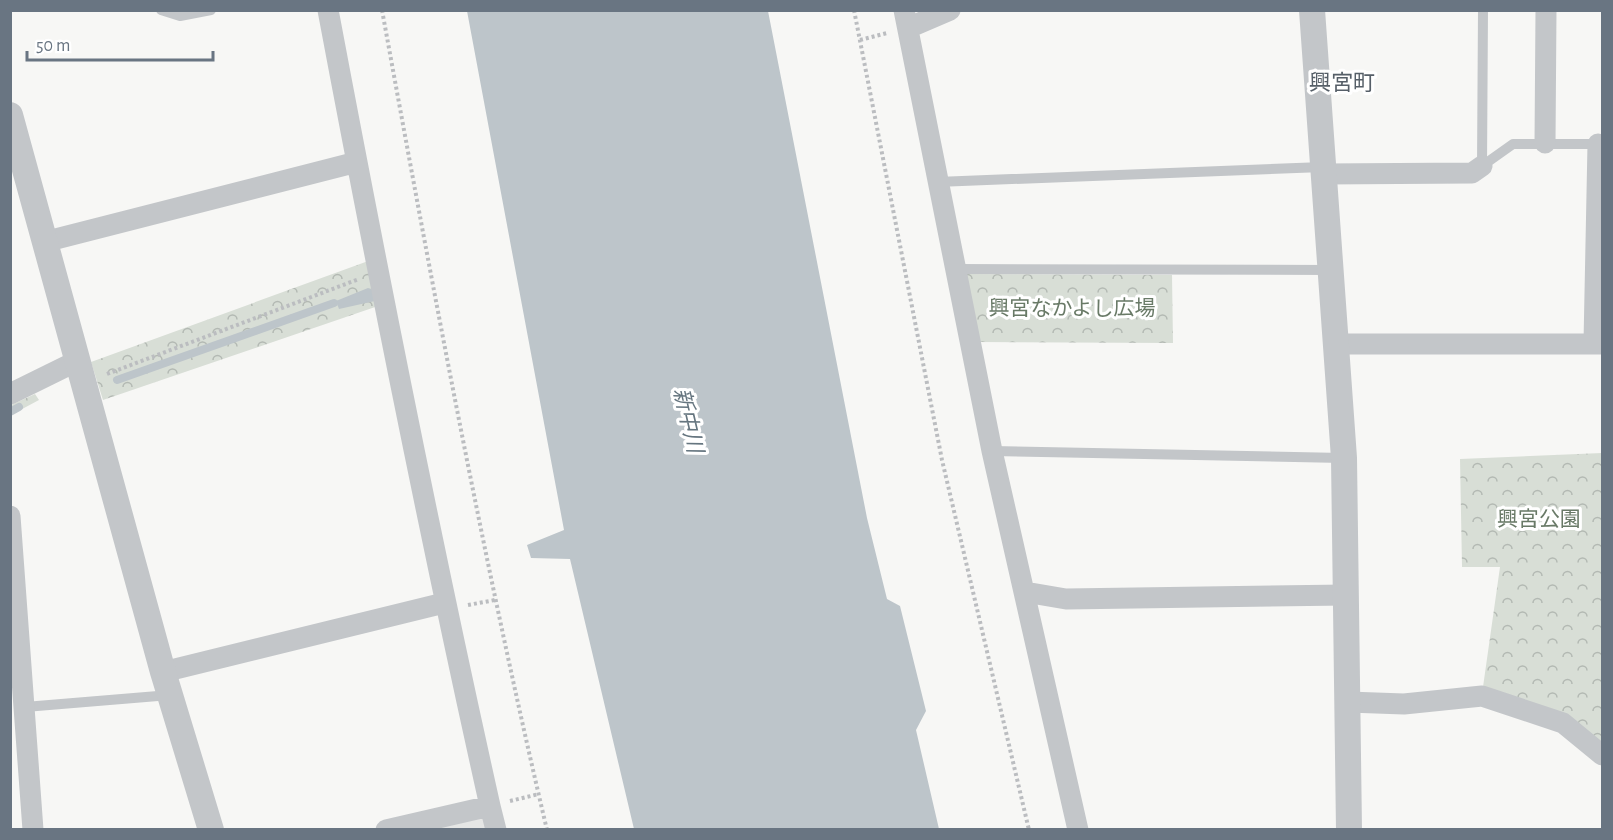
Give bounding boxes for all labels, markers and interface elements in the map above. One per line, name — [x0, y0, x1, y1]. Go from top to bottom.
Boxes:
scale bar — [27, 24, 213, 62]
text: 50 m — [36, 37, 70, 55]
district label: 興宮町 — [1309, 71, 1375, 94]
park label: 興宮なかよし広場 — [989, 297, 1155, 319]
water label: 新中川 — [670, 385, 708, 457]
park label: 興宮公園 — [1497, 508, 1581, 530]

